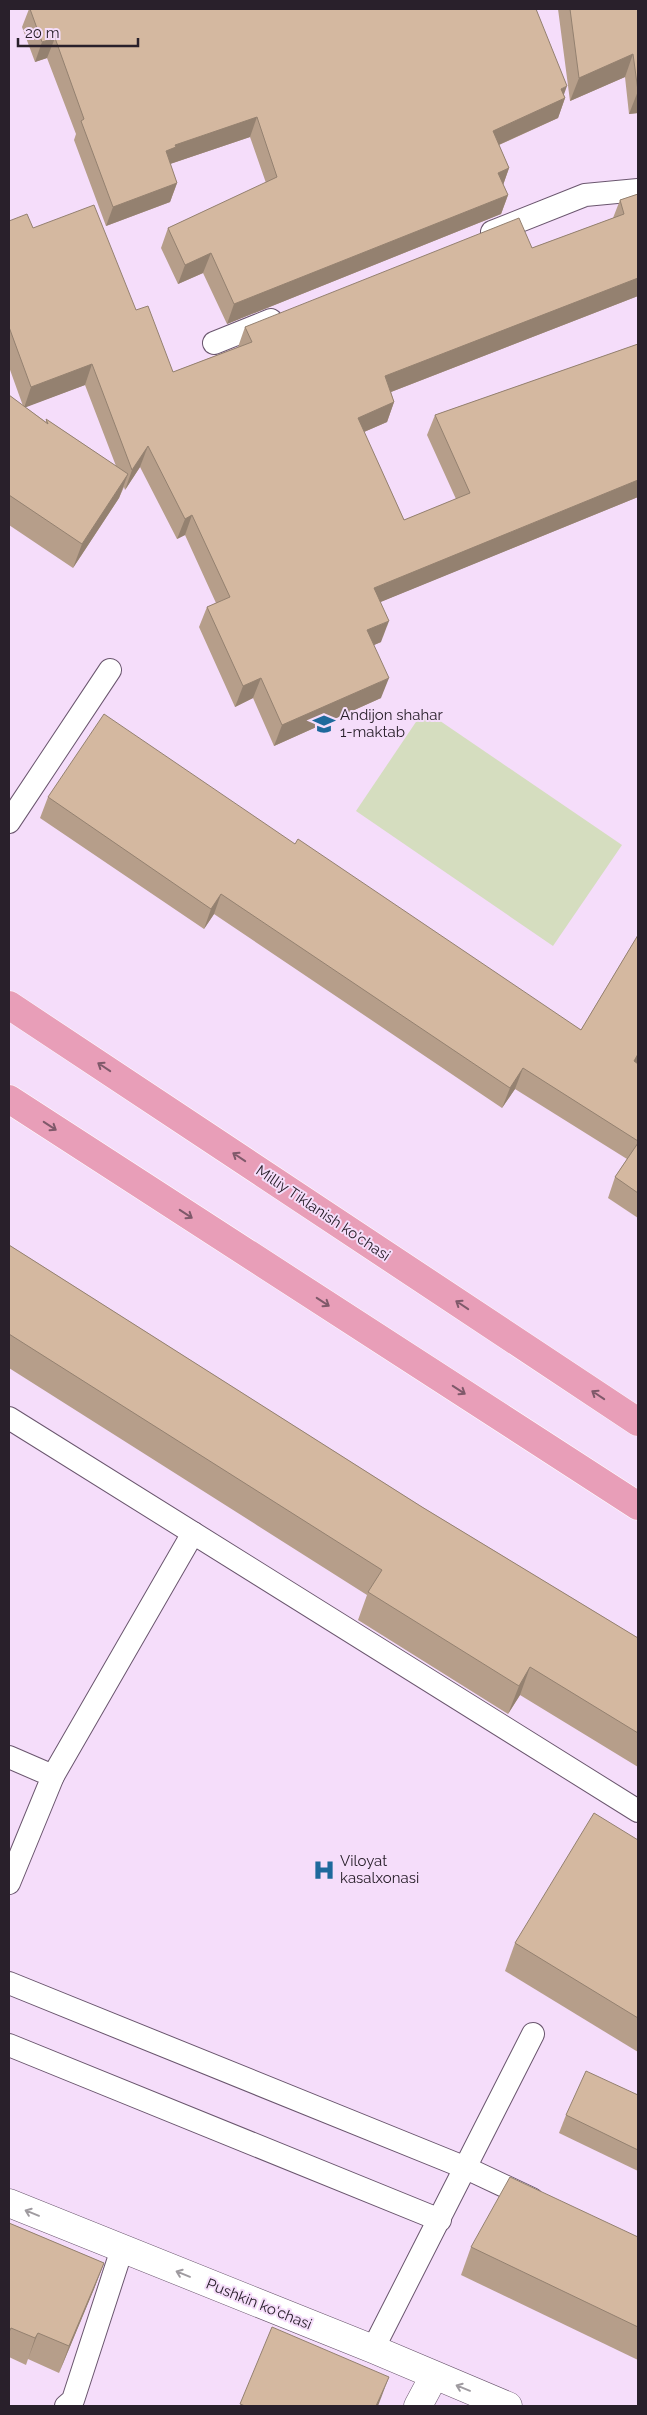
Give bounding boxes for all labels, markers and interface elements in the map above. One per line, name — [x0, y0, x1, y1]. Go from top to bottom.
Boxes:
scale bar — [18, 15, 138, 47]
text: 20 m — [25, 24, 60, 42]
place label: Andijon shahar 1-maktab — [340, 706, 443, 741]
school or university icon: Andijon shahar 1-maktab — [311, 711, 337, 737]
one-way arrow — [97, 1062, 111, 1072]
one-way arrow — [42, 1121, 56, 1131]
one-way arrow — [232, 1152, 246, 1162]
street label: Milliy Tiklanish ko'chasi — [253, 1161, 393, 1265]
one-way arrow — [179, 1209, 193, 1219]
one-way arrow — [315, 1297, 329, 1307]
one-way arrow — [455, 1300, 469, 1310]
one-way arrow — [452, 1385, 466, 1396]
one-way arrow — [591, 1390, 605, 1400]
place label: Viloyat kasalxonasi — [340, 1852, 419, 1887]
hospital icon: Viloyat kasalxonasi — [311, 1857, 337, 1883]
one-way arrow — [25, 2207, 40, 2217]
one-way arrow — [176, 2268, 191, 2278]
street label: Pushkin ko'chasi — [204, 2275, 314, 2333]
one-way arrow — [456, 2382, 471, 2392]

